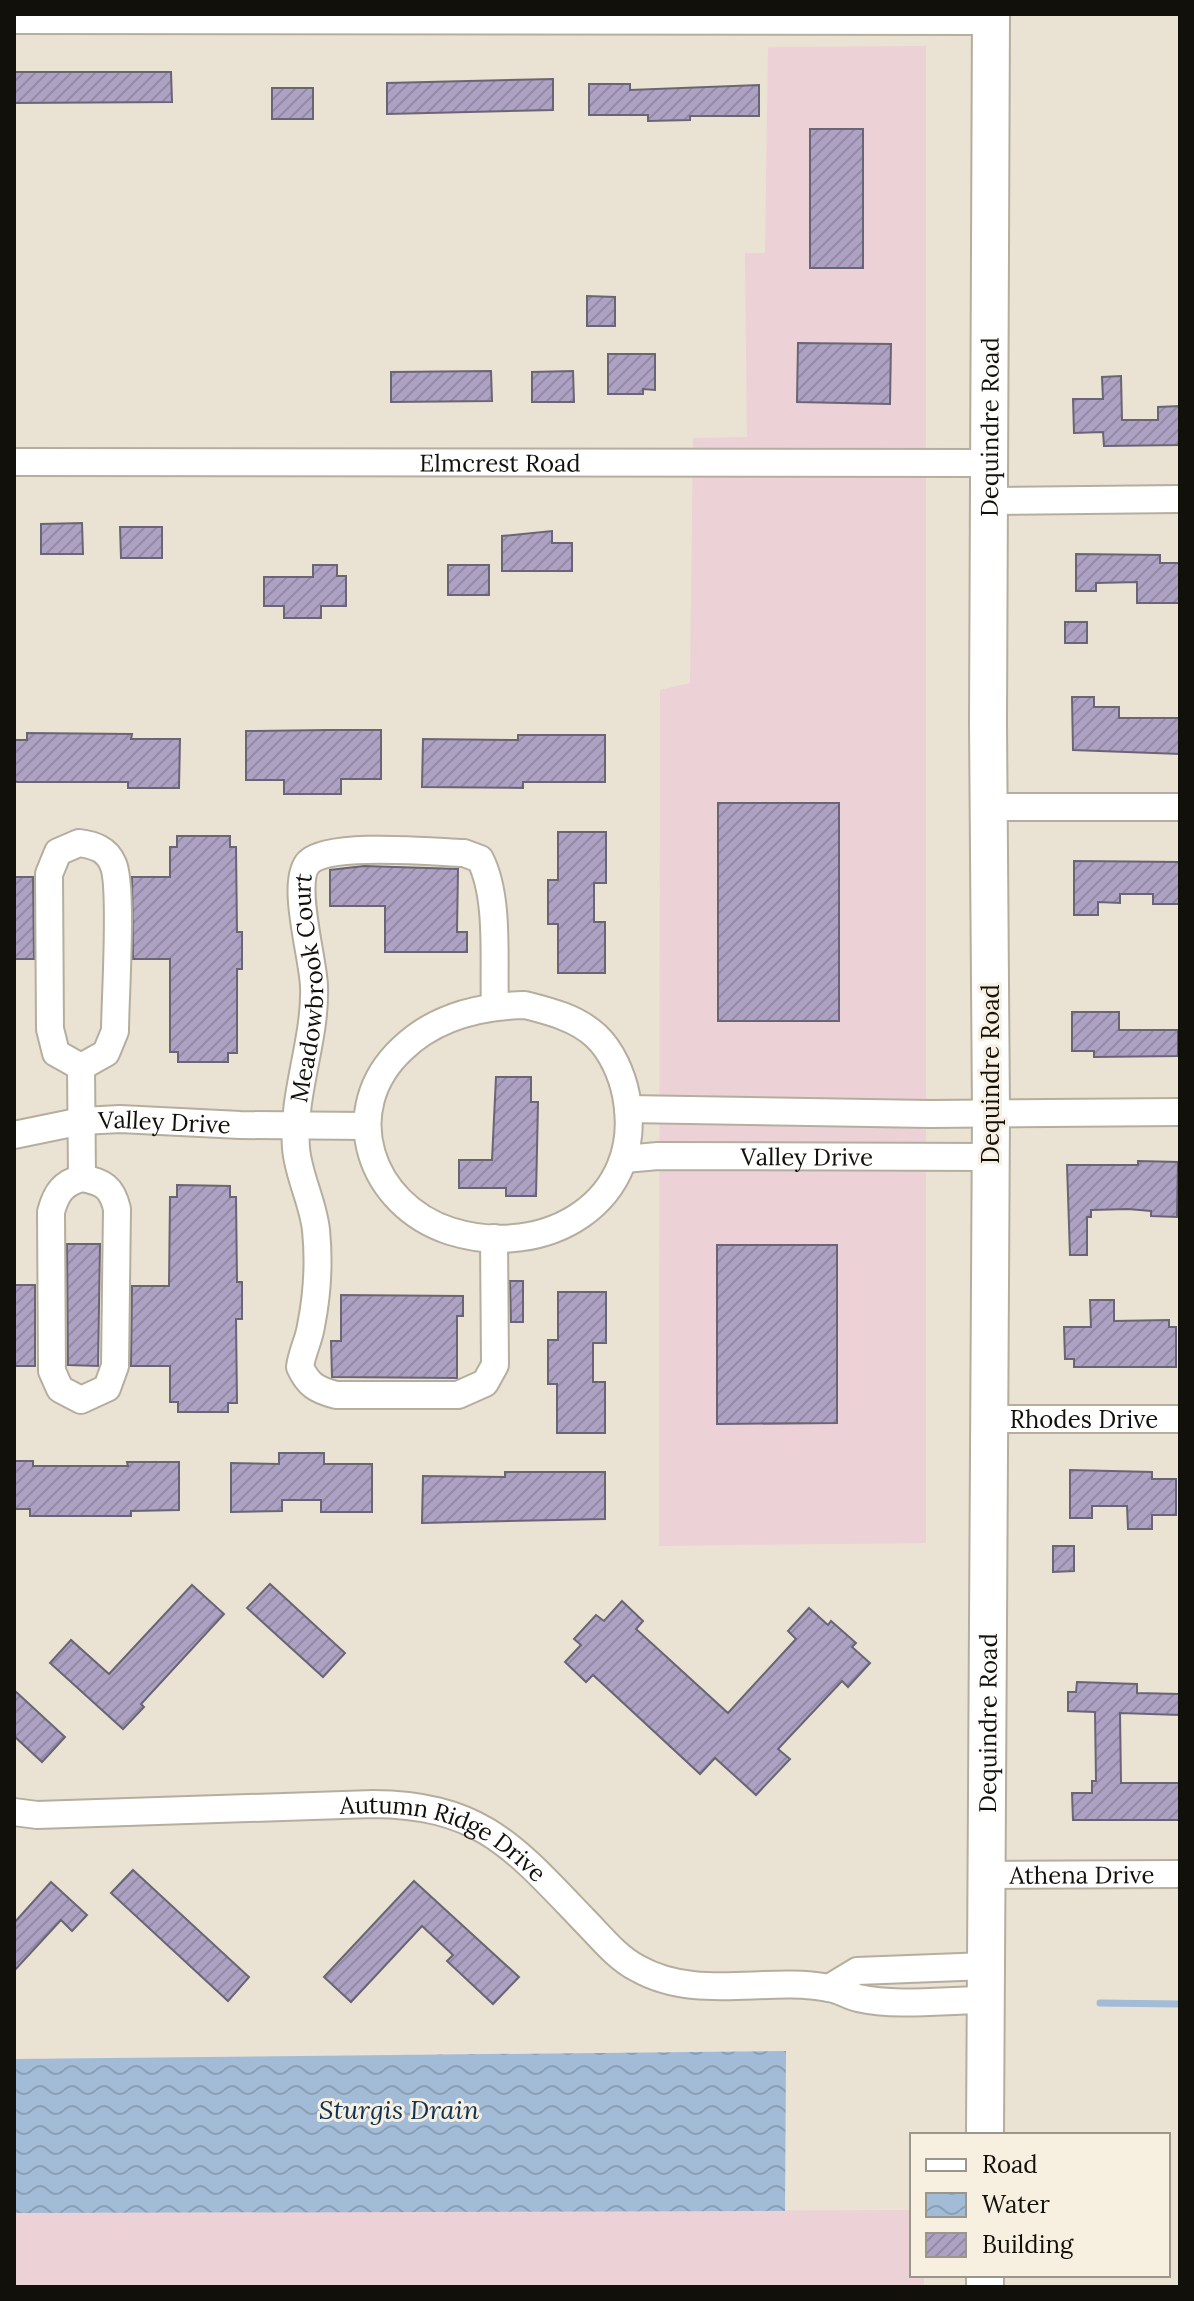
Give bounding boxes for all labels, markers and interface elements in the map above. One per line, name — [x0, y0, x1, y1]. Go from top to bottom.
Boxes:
street label: Dequindre Road — [973, 337, 1005, 517]
street label: Elmcrest Road — [419, 447, 581, 478]
street label: Meadowbrook Court — [283, 870, 330, 1105]
street label: Dequindre Road — [975, 984, 1006, 1164]
street label: Valley Drive — [96, 1103, 231, 1140]
street label: Valley Drive — [740, 1141, 873, 1172]
street label: Rhodes Drive — [1010, 1404, 1158, 1435]
street label: Dequindre Road — [971, 1633, 1003, 1813]
street label: Autumn Ridge Drive — [338, 1788, 553, 1888]
street label: Athena Drive — [1008, 1859, 1155, 1890]
water label: Sturgis Drain — [319, 2093, 479, 2126]
legend — [910, 2133, 1170, 2277]
text: Road — [982, 2149, 1038, 2180]
text: Water — [982, 2189, 1050, 2220]
text: Building — [982, 2229, 1074, 2260]

